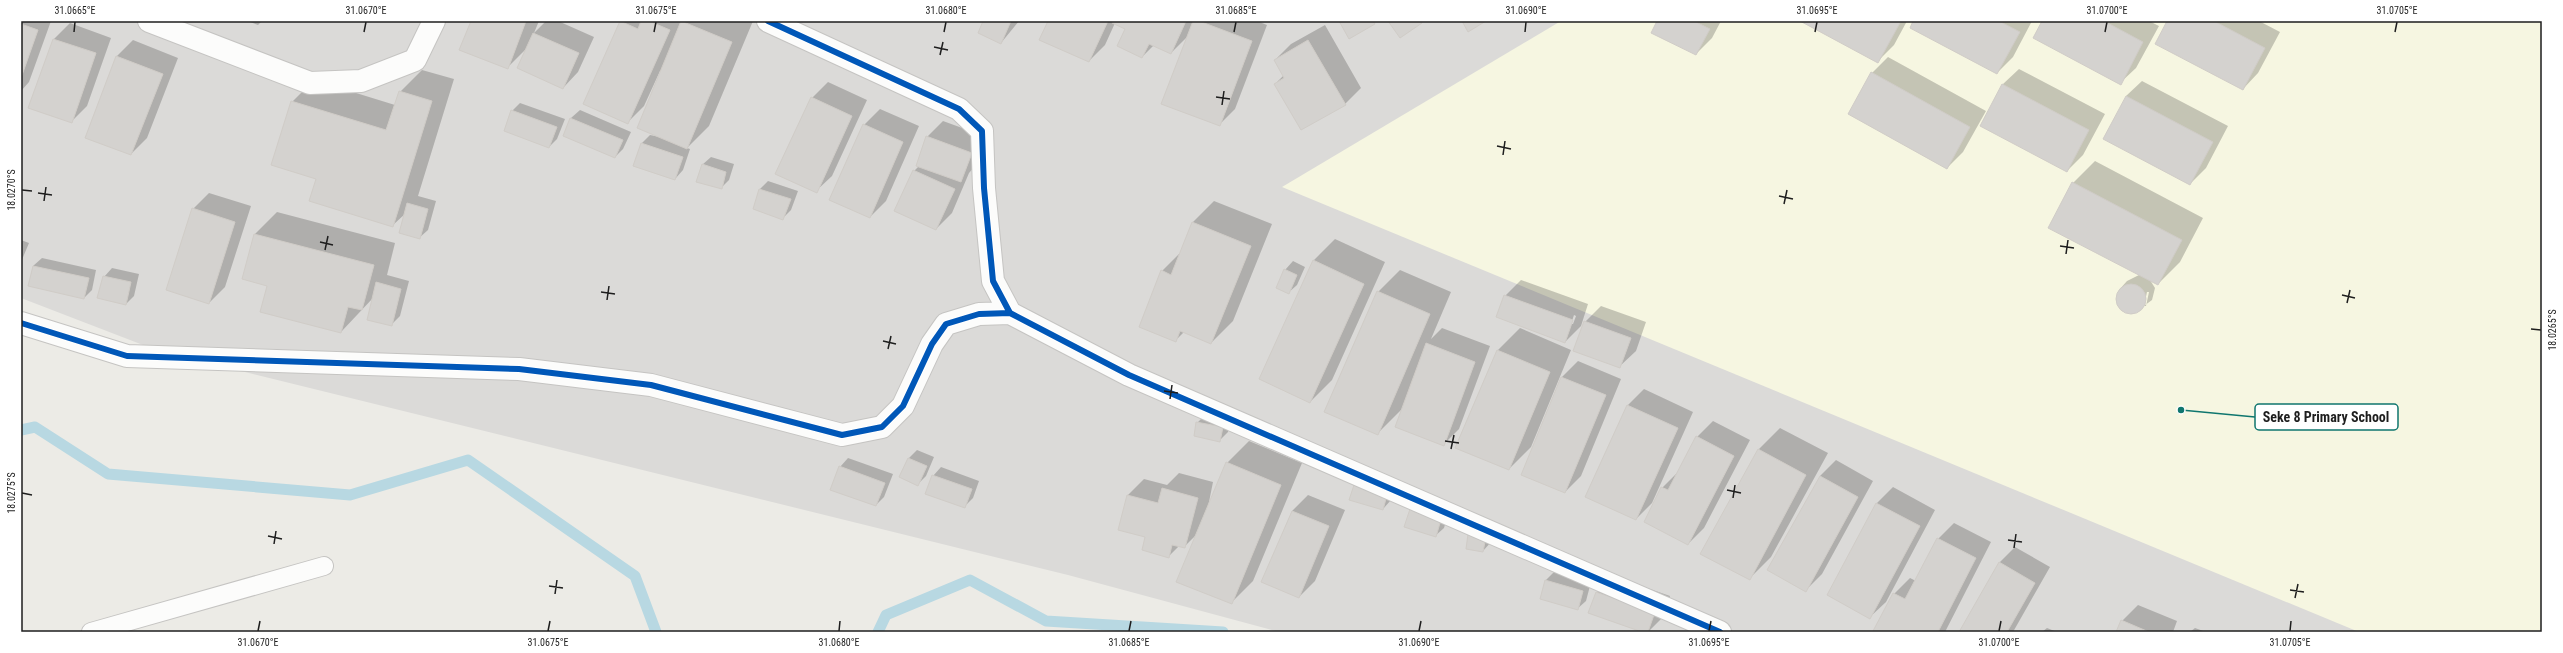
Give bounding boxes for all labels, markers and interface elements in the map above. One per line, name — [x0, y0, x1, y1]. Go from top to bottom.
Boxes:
text: 31.0665°E — [55, 5, 96, 16]
text: 31.0670°E — [346, 5, 387, 16]
text: 31.0675°E — [636, 5, 677, 16]
text: 31.0680°E — [926, 5, 967, 16]
text: 31.0685°E — [1216, 5, 1257, 16]
text: 31.0690°E — [1506, 5, 1547, 16]
text: 31.0695°E — [1797, 5, 1838, 16]
text: 31.0700°E — [2087, 5, 2128, 16]
text: 31.0705°E — [2377, 5, 2418, 16]
text: 18.0270°S — [6, 169, 17, 211]
text: 18.0265°S — [2547, 309, 2558, 351]
callout: Seke 8 Primary School — [2255, 404, 2398, 430]
text: Seke 8 Primary School — [2263, 409, 2389, 425]
text: 18.0275°S — [6, 472, 17, 514]
text: 31.0670°E — [238, 637, 279, 648]
text: 31.0675°E — [528, 637, 569, 648]
text: 31.0680°E — [819, 637, 860, 648]
text: 31.0685°E — [1109, 637, 1150, 648]
text: 31.0690°E — [1399, 637, 1440, 648]
text: 31.0695°E — [1689, 637, 1730, 648]
text: 31.0700°E — [1979, 637, 2020, 648]
text: 31.0705°E — [2270, 637, 2311, 648]

